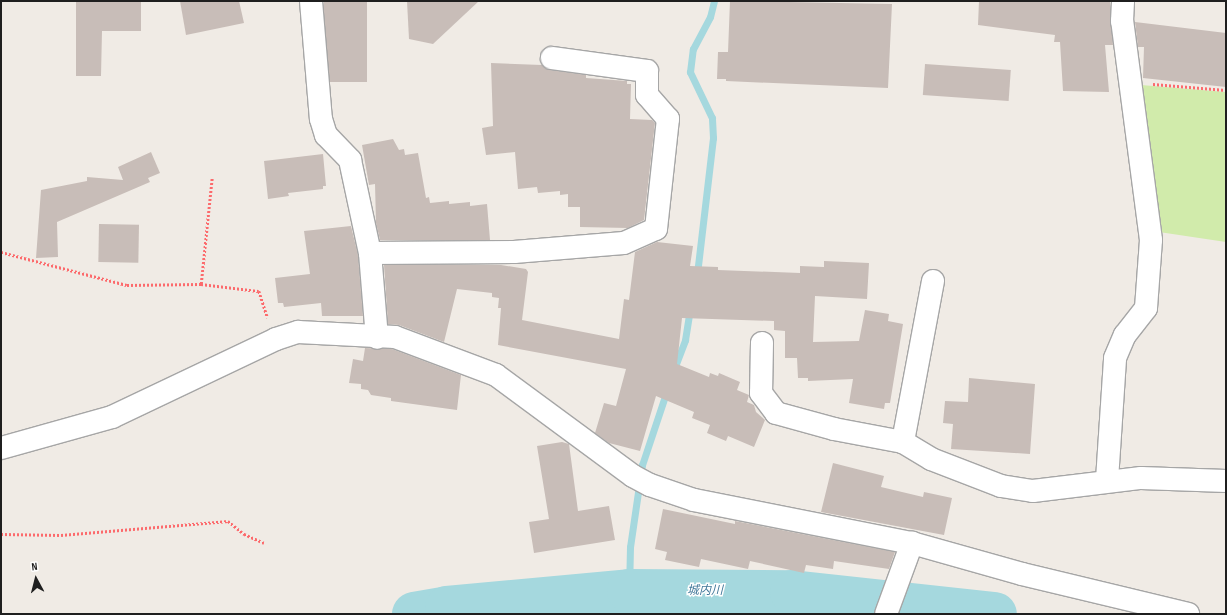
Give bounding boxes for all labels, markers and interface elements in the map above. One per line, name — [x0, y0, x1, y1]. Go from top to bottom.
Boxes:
north arrow — [16, 559, 56, 599]
text: N — [31, 560, 38, 573]
water label: 城内川 — [687, 584, 723, 598]

